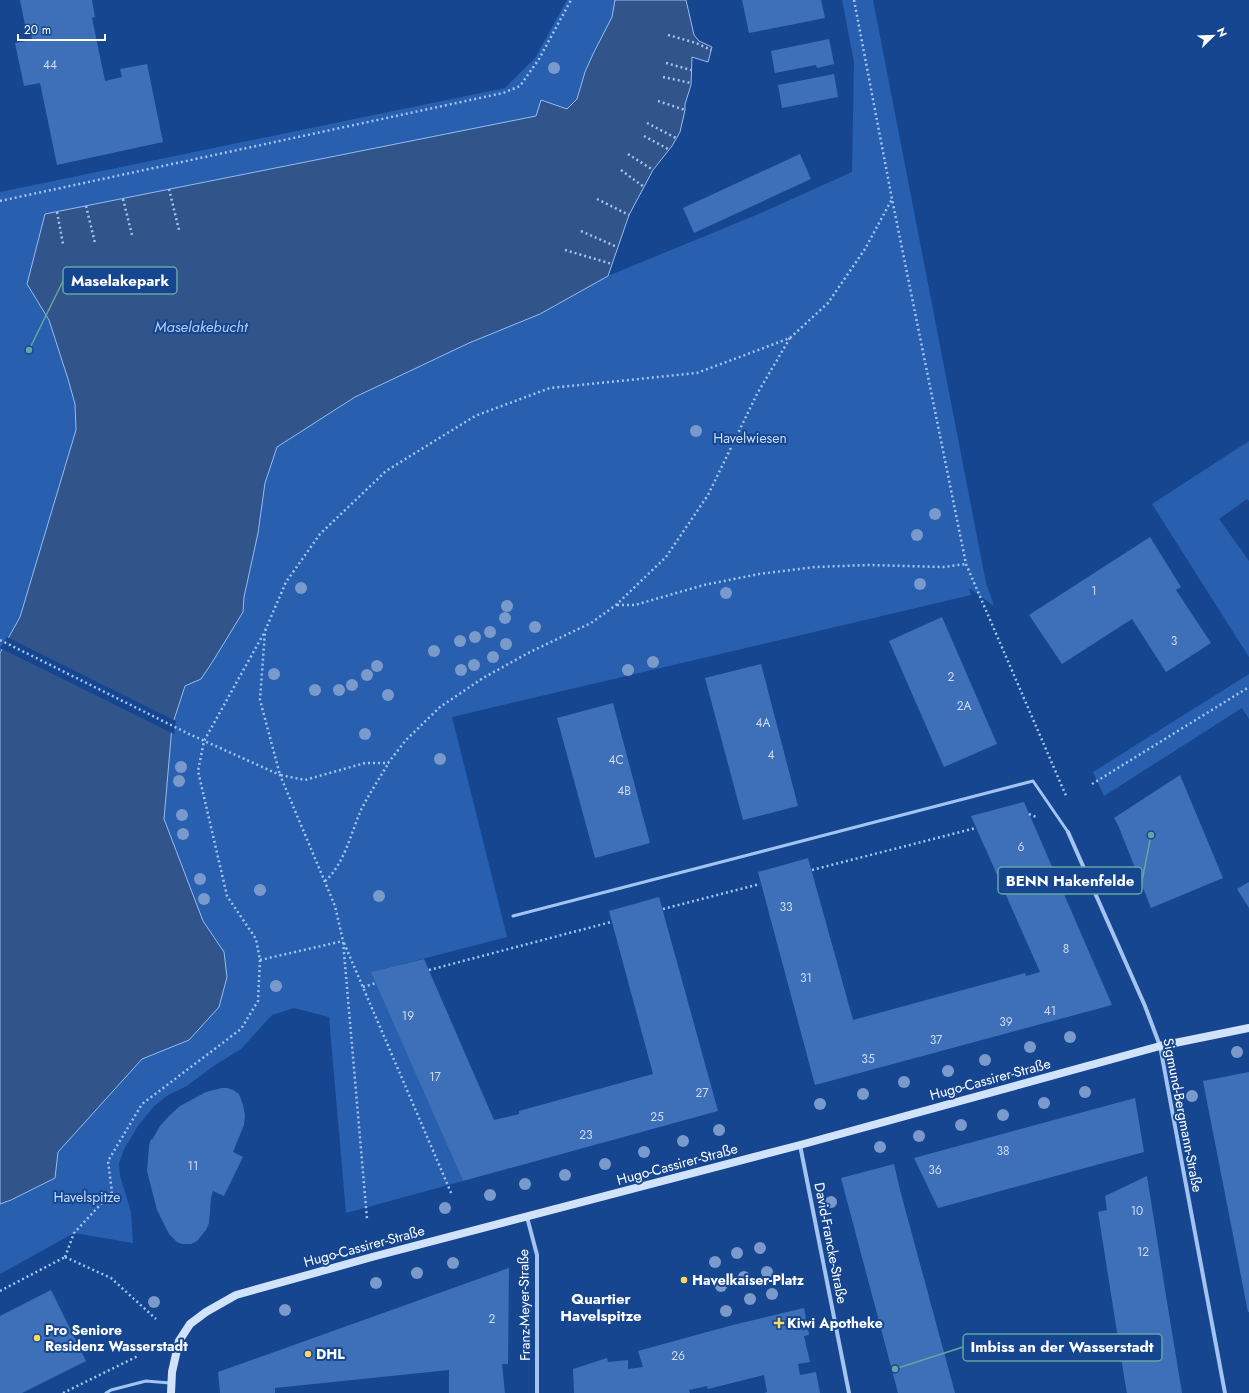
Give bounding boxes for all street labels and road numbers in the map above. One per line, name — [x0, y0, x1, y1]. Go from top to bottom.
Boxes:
street label: Sigmund-Bergmann-Straße — [1158, 1036, 1208, 1194]
street label: Hugo-Cassirer-Straße — [927, 1053, 1053, 1105]
street label: Hugo-Cassirer-Straße — [614, 1138, 740, 1190]
street label: David-Francke-Straße — [809, 1181, 853, 1305]
street label: Hugo-Cassirer-Straße — [301, 1220, 427, 1272]
street label: Franz-Meyer-Straße — [513, 1249, 535, 1361]

